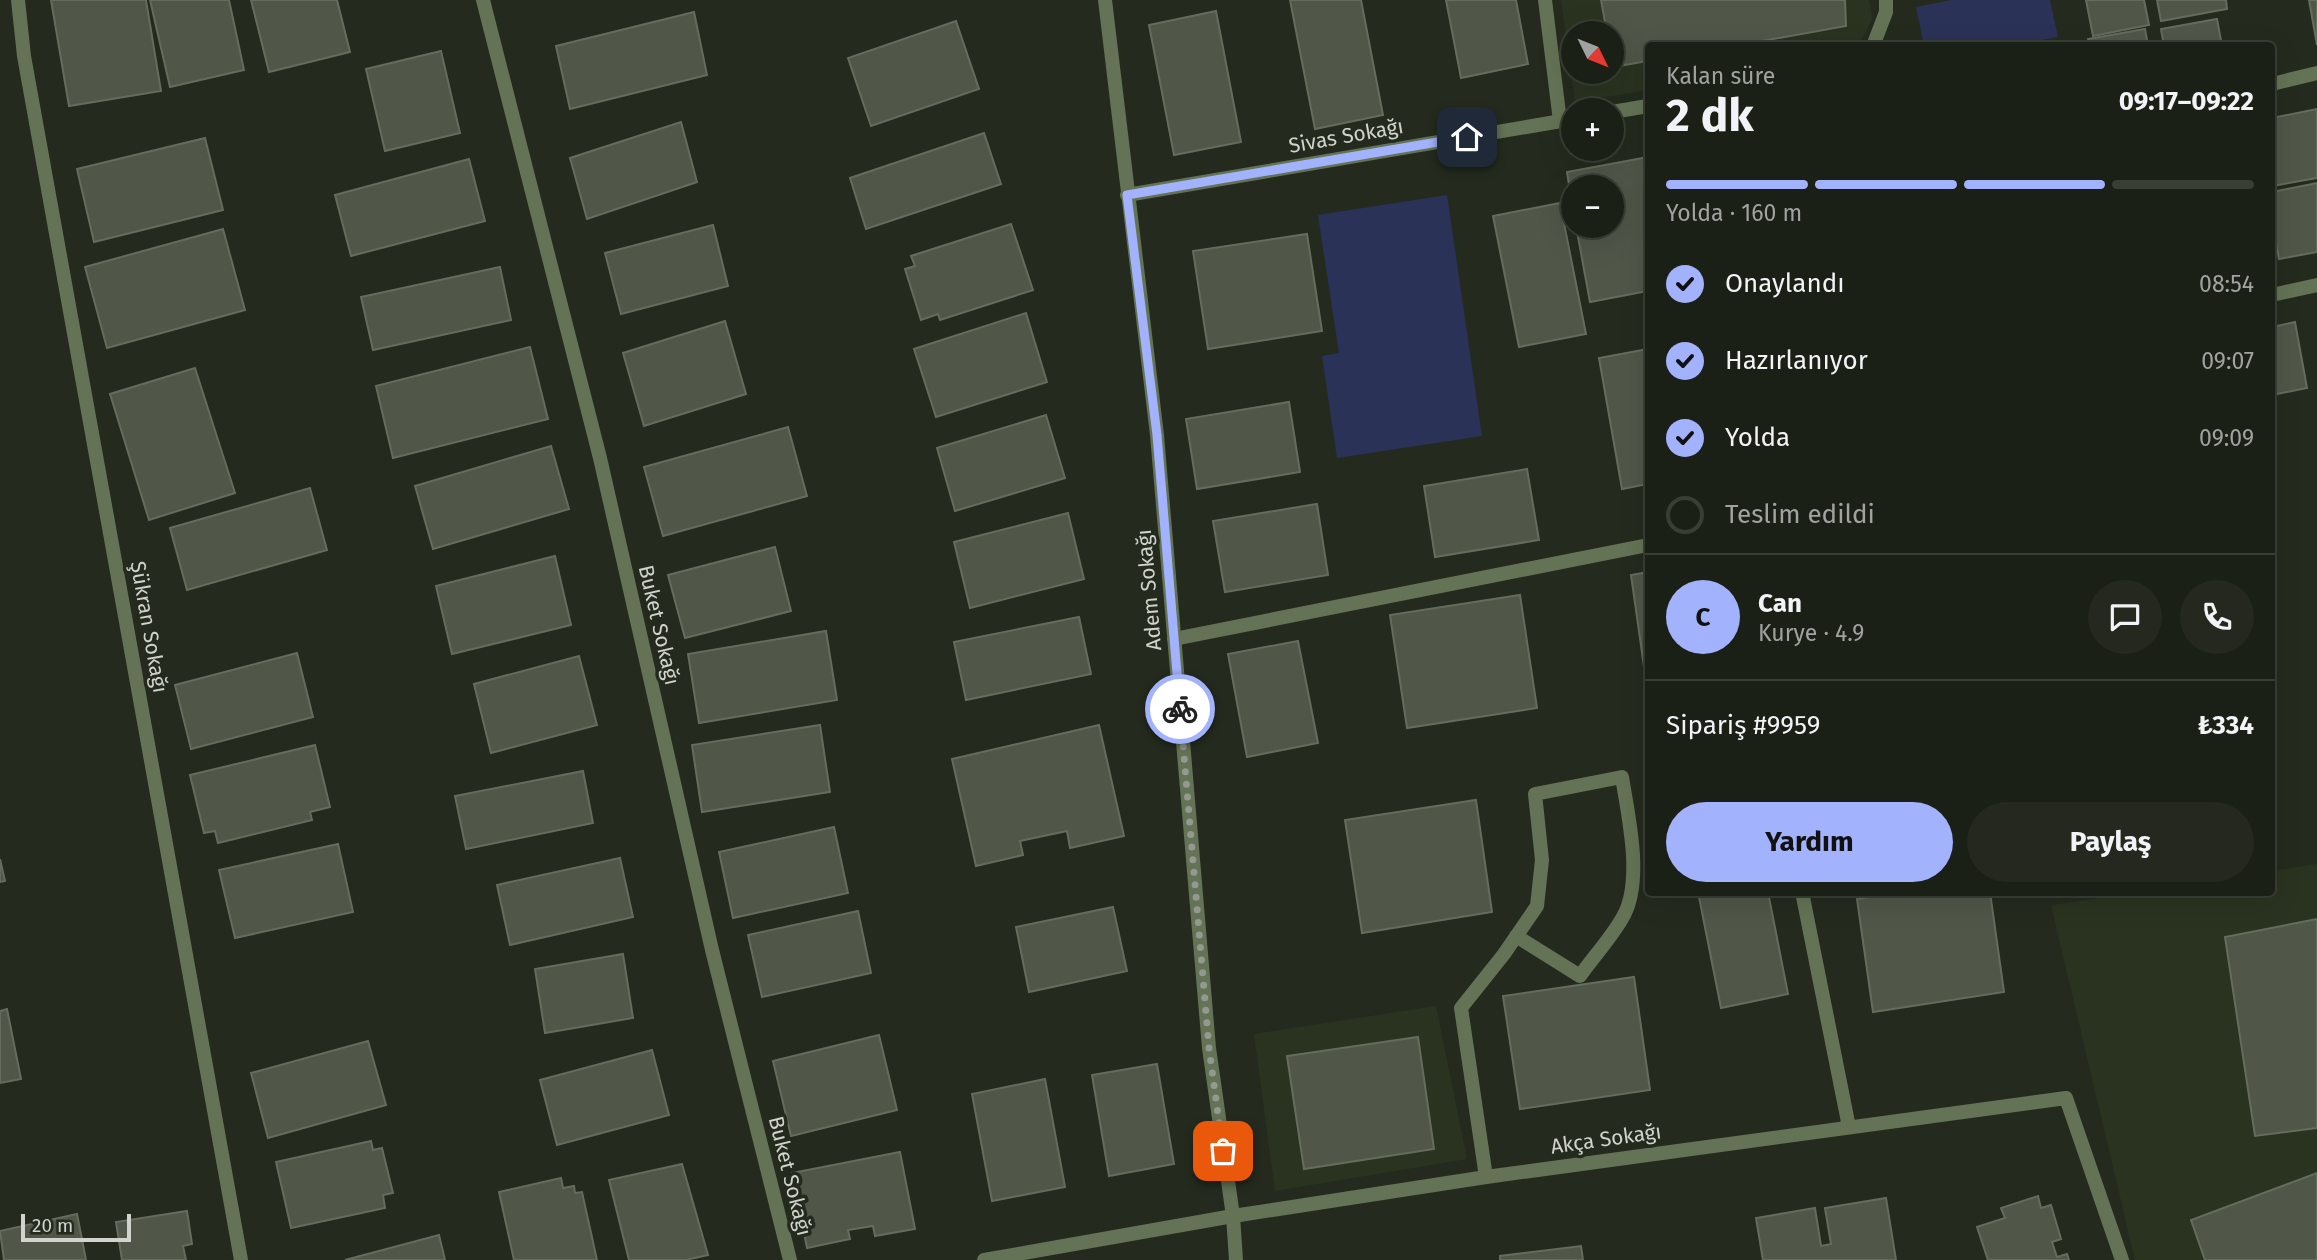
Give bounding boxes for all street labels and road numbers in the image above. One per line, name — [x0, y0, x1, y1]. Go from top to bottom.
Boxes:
street label: Sivas Sokağı — [1287, 113, 1405, 159]
street label: Adem Sokağı — [1131, 528, 1167, 652]
street label: Şükran Sokağı — [125, 559, 173, 695]
street label: Buket Sokağı — [633, 562, 685, 688]
street label: Buket Sokağı — [763, 1113, 817, 1239]
street label: Akça Sokağı — [1549, 1118, 1663, 1160]

